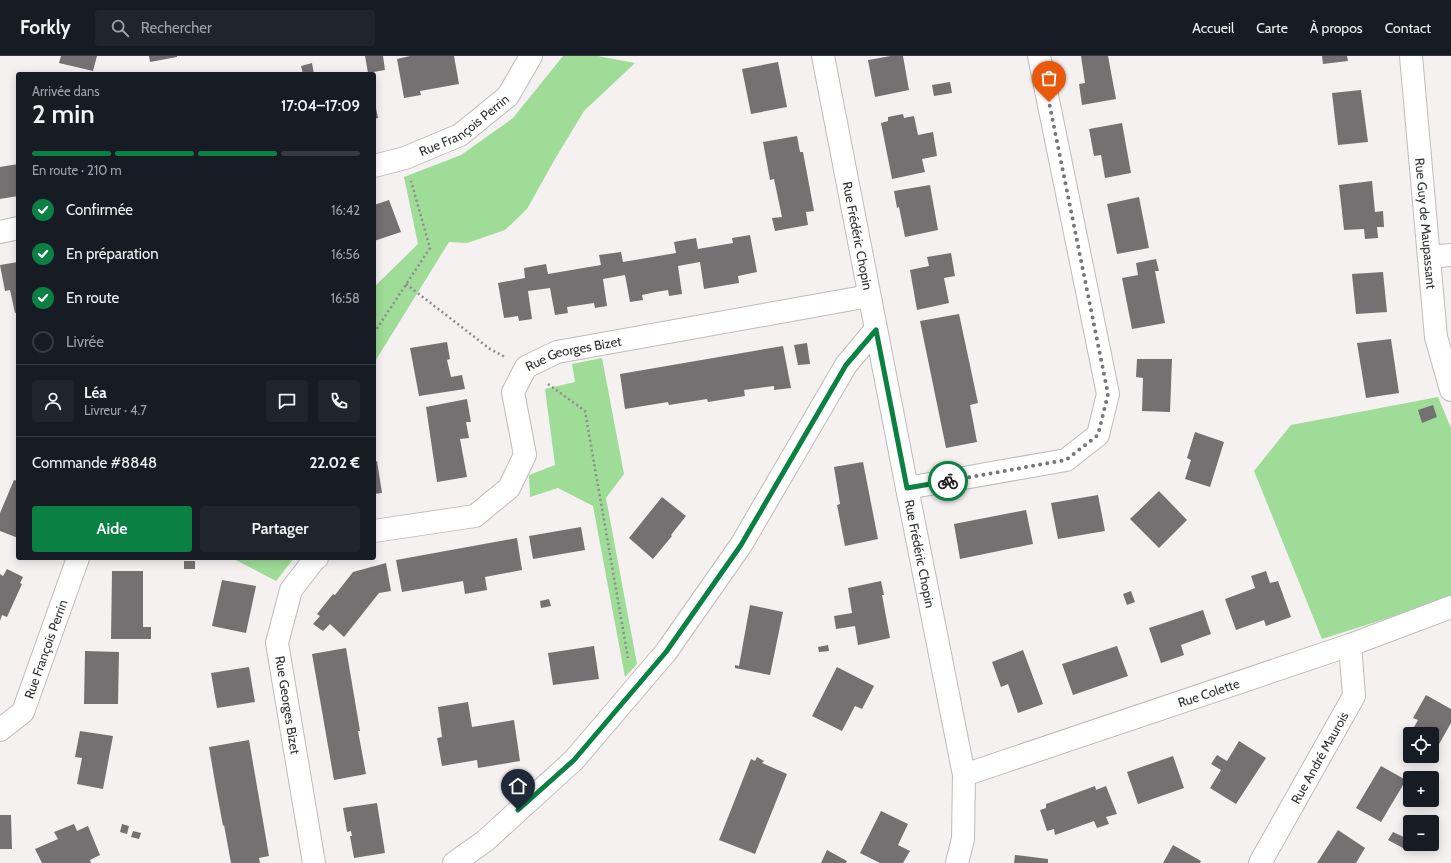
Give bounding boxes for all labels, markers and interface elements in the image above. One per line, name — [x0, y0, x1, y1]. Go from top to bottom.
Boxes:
search box — [95, 10, 375, 46]
text: Forkly — [20, 16, 71, 39]
icon: search — [109, 17, 131, 39]
text: Rechercher — [141, 19, 212, 37]
text: Accueil — [1192, 19, 1234, 37]
text: Carte — [1256, 19, 1288, 37]
text: À propos — [1310, 19, 1363, 37]
text: Contact — [1385, 19, 1431, 37]
pin — [1032, 61, 1066, 102]
icon: bag — [1038, 67, 1060, 89]
text: Arrivée dans — [32, 83, 100, 99]
street label: Rue François Perrin — [417, 91, 512, 159]
text: 17:04–17:09 — [281, 97, 360, 115]
text: 2 min — [32, 98, 95, 130]
street label: Rue Guy de Maupassant — [1412, 157, 1440, 290]
text: En route · 210 m — [32, 162, 122, 178]
street label: Rue Frédéric Chopin — [840, 180, 876, 291]
icon: check — [32, 199, 54, 221]
text: Confirmée — [66, 201, 133, 219]
text: 16:42 — [331, 202, 360, 218]
icon: check — [32, 243, 54, 265]
text: En préparation — [66, 245, 159, 263]
text: 16:56 — [331, 246, 360, 262]
icon: check — [32, 287, 54, 309]
text: En route — [66, 289, 119, 307]
text: 16:58 — [331, 290, 360, 306]
street label: Rue Georges Bizet — [523, 332, 623, 374]
text: Livrée — [66, 333, 104, 351]
button: person — [32, 380, 74, 422]
button: chat — [266, 380, 308, 422]
button: phone — [318, 380, 360, 422]
text: Léa — [84, 384, 107, 402]
text: Livreur · 4.7 — [84, 402, 147, 418]
text: Commande #8848 — [32, 454, 157, 472]
text: 22.02 € — [309, 454, 360, 472]
courier — [928, 461, 968, 501]
icon: bike — [937, 470, 959, 492]
street label: Rue Frédéric Chopin — [901, 498, 939, 609]
button: Aide — [32, 506, 192, 552]
button: Partager — [200, 506, 360, 552]
street label: Rue François Perrin — [20, 597, 71, 701]
street label: Rue Georges Bizet — [272, 655, 304, 756]
street label: Rue Colette — [1176, 675, 1242, 710]
street label: Rue André Maurois — [1287, 708, 1352, 806]
map controls — [1403, 727, 1439, 851]
button: locate — [1403, 727, 1439, 763]
pin — [501, 769, 535, 810]
button: + — [1403, 771, 1439, 807]
icon: home — [507, 775, 529, 797]
button: − — [1403, 815, 1439, 851]

